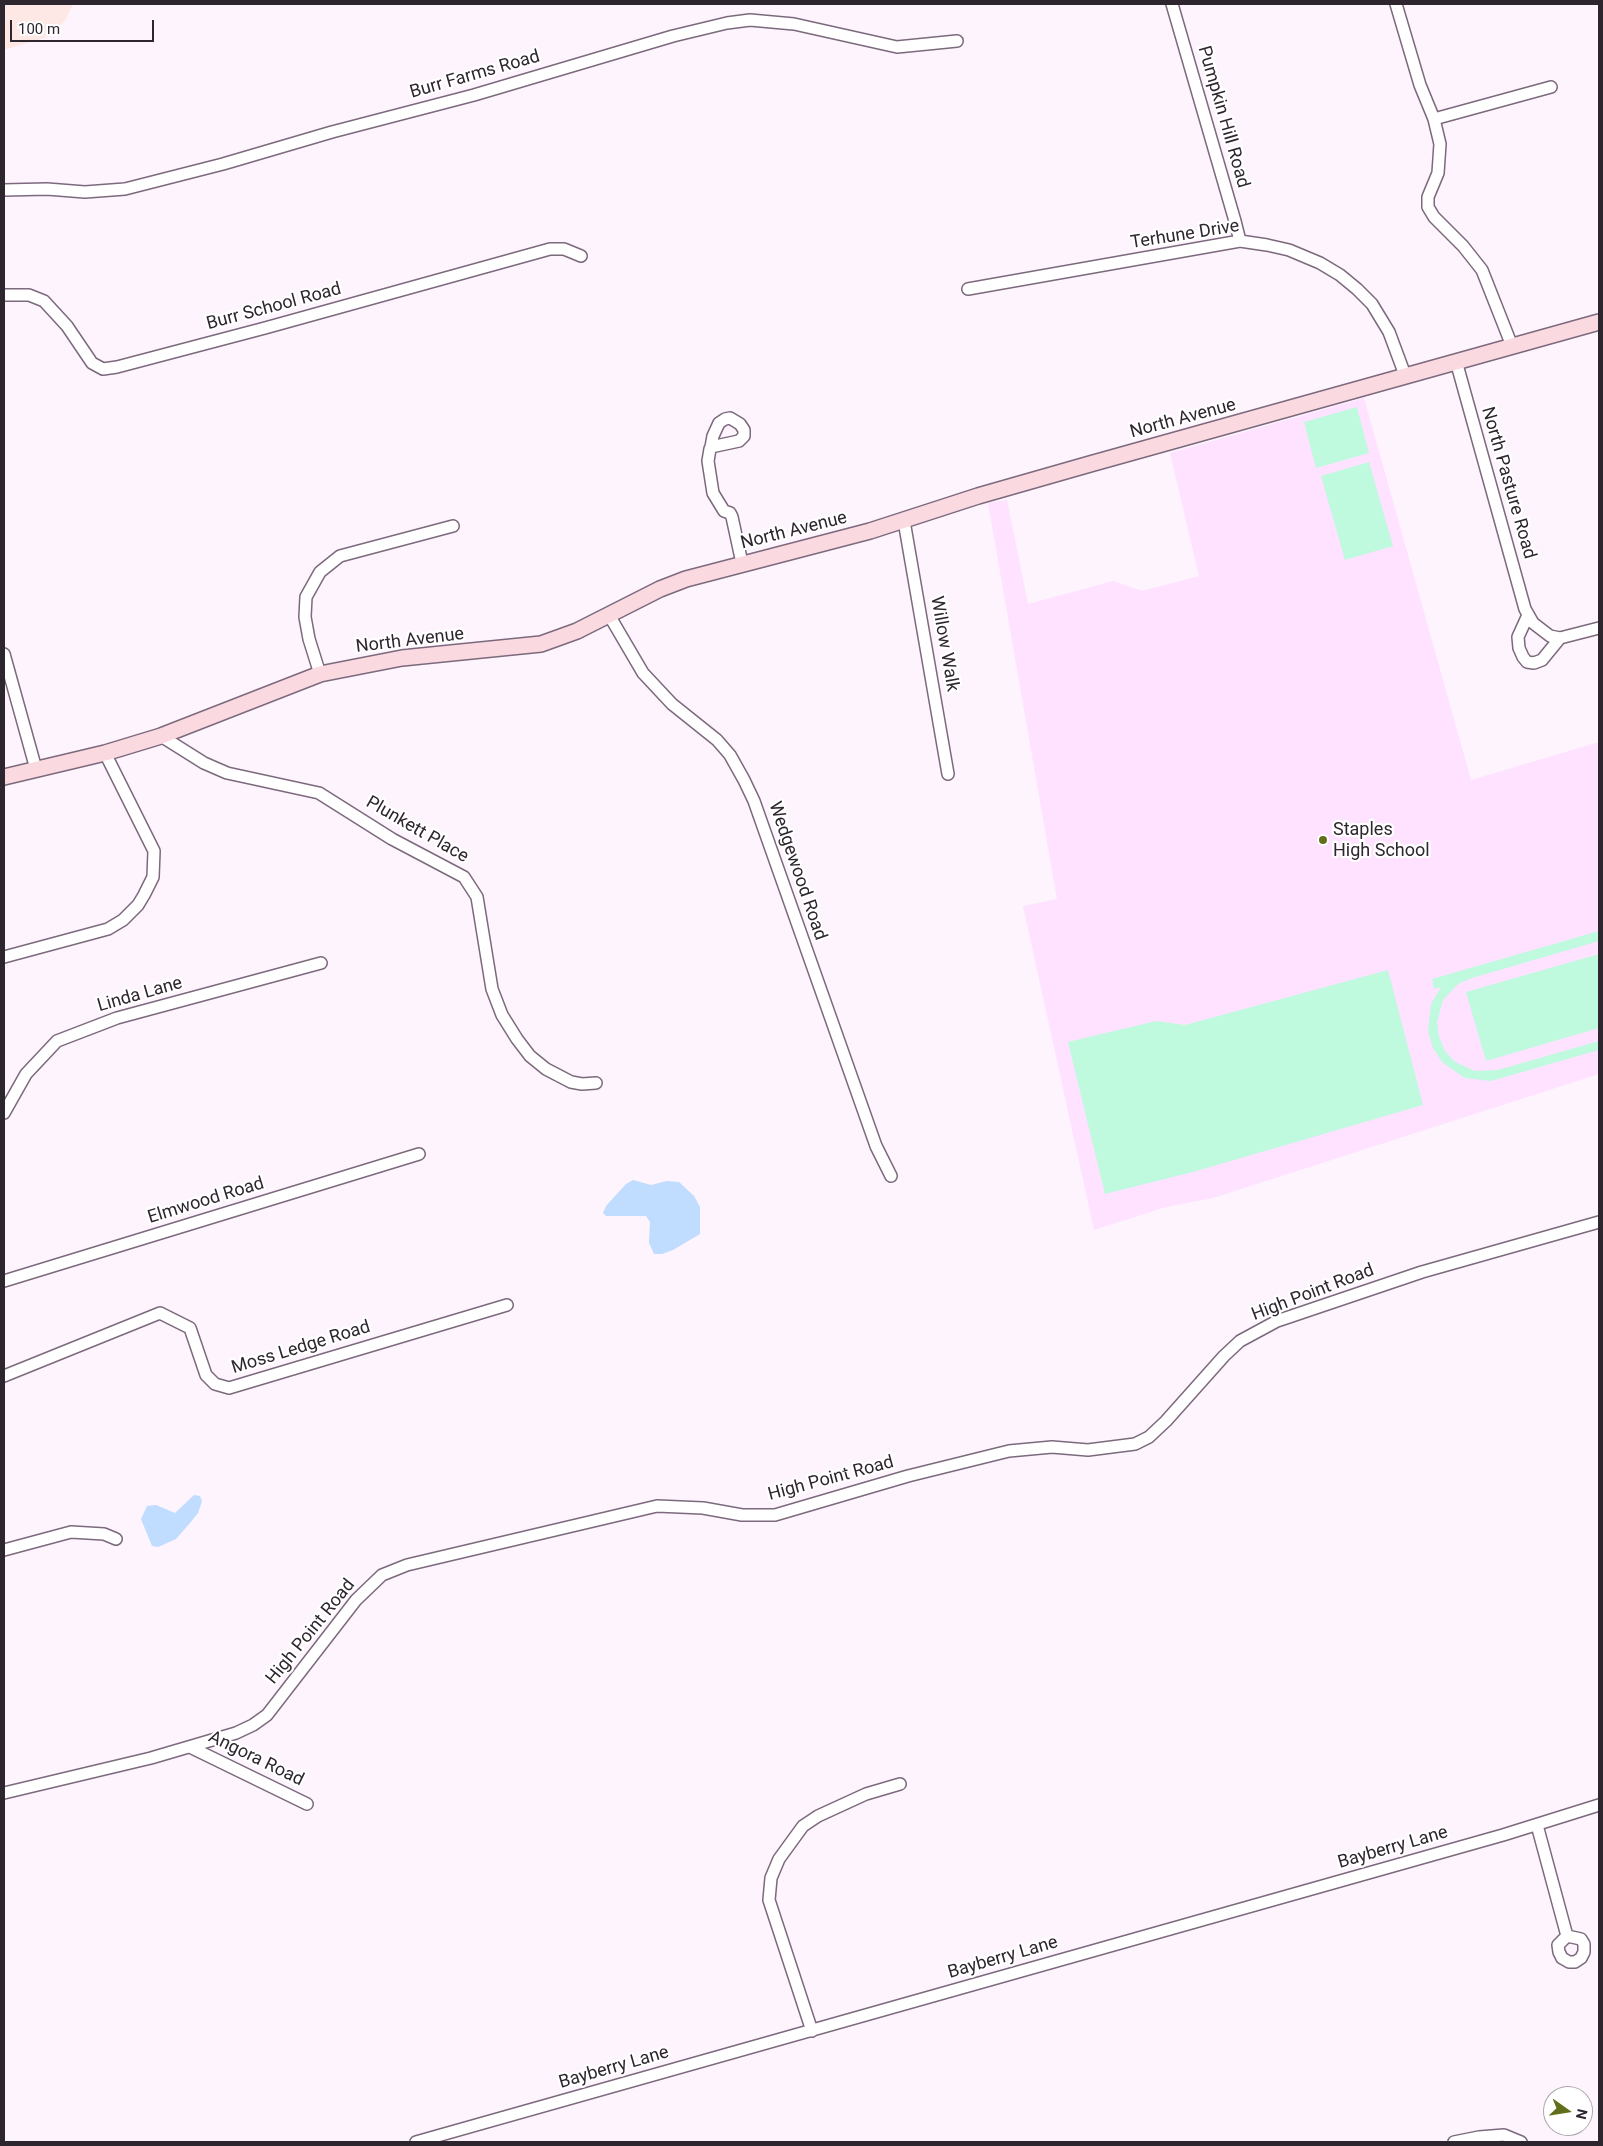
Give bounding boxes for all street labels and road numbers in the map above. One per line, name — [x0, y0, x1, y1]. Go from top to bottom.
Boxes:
street label: Pumpkin Hill Road — [1192, 43, 1254, 191]
street label: Burr Farms Road — [408, 46, 542, 104]
street label: Terhune Drive — [1129, 216, 1241, 254]
street label: Burr School Road — [204, 279, 344, 335]
street label: North Avenue — [1128, 394, 1238, 444]
street label: North Pasture Road — [1476, 404, 1540, 562]
street label: North Avenue — [739, 507, 849, 555]
street label: Willow Walk — [925, 595, 963, 693]
street label: North Avenue — [355, 624, 465, 658]
street label: Plunkett Place — [362, 792, 472, 868]
street label: Wedgewood Road — [763, 799, 831, 943]
street label: Linda Lane — [95, 973, 185, 1017]
street label: Elmwood Road — [145, 1173, 267, 1229]
street label: High Point Road — [1249, 1260, 1377, 1326]
street label: Moss Ledge Road — [229, 1317, 373, 1379]
street label: High Point Road — [766, 1452, 896, 1506]
street label: High Point Road — [262, 1575, 360, 1689]
street label: Angora Road — [205, 1727, 307, 1791]
street label: Bayberry Lane — [1336, 1822, 1450, 1874]
street label: Bayberry Lane — [946, 1932, 1060, 1984]
street label: Bayberry Lane — [557, 2042, 671, 2094]

